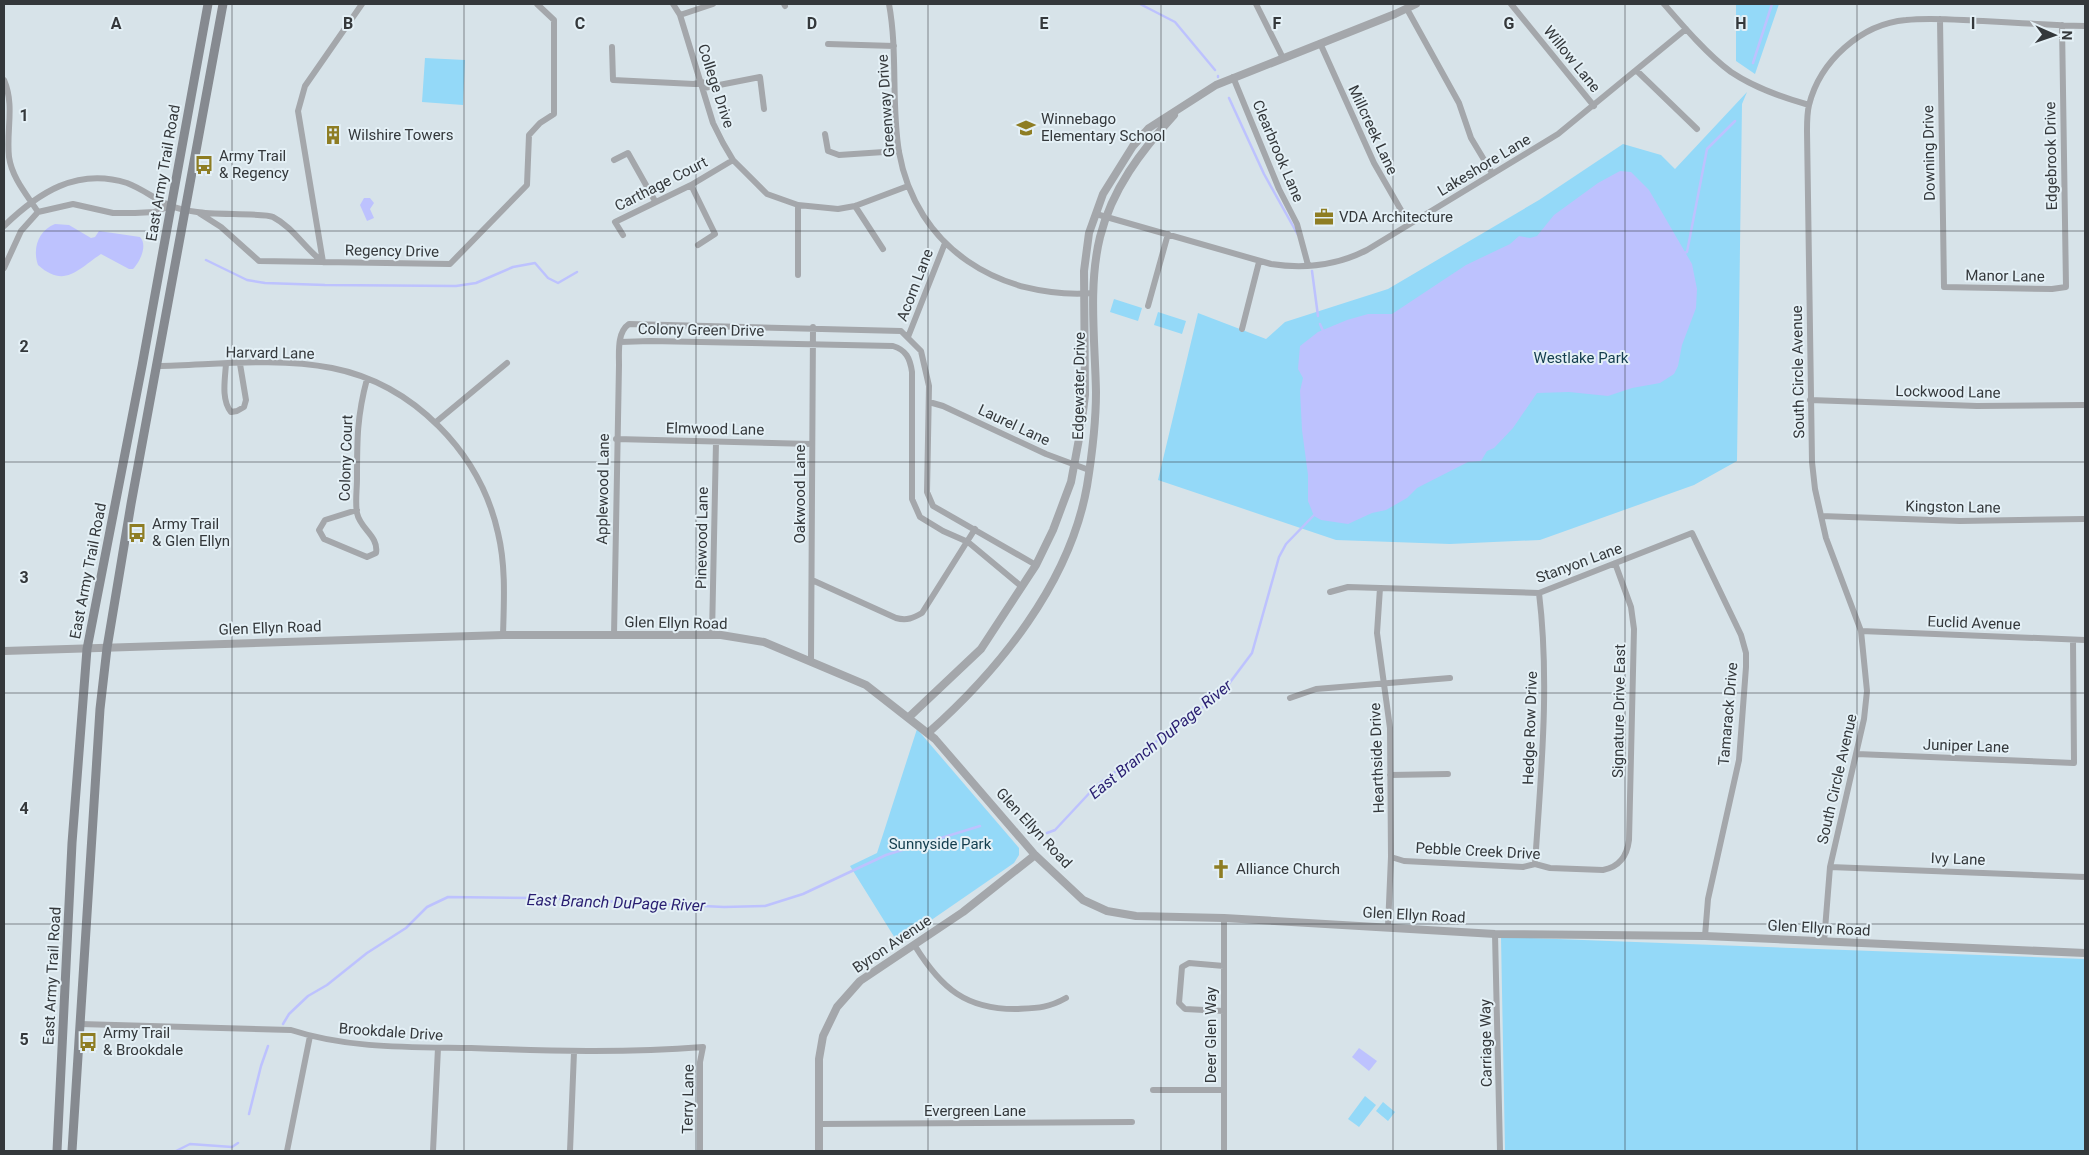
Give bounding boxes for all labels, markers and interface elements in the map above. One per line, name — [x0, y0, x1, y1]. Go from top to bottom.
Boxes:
north arrow — [2029, 10, 2079, 60]
text: A — [111, 14, 122, 33]
text: B — [343, 14, 353, 33]
text: C — [575, 14, 585, 33]
text: D — [807, 14, 817, 33]
text: E — [1040, 14, 1049, 33]
text: F — [1273, 14, 1282, 33]
text: G — [1504, 14, 1515, 33]
text: H — [1735, 14, 1747, 33]
text: I — [1971, 14, 1975, 33]
street label: Willow Lane — [1540, 22, 1604, 96]
text: N — [2059, 30, 2075, 41]
street label: College Drive — [694, 42, 738, 130]
street label: Greenway Drive — [873, 54, 899, 158]
street label: Millcreek Lane — [1344, 82, 1402, 178]
street label: Clearbrook Lane — [1248, 97, 1308, 205]
street label: Edgebrook Drive — [2041, 101, 2061, 211]
street label: East Army Trail Road — [142, 103, 184, 243]
street label: Downing Drive — [1919, 105, 1939, 201]
text: 1 — [19, 106, 29, 125]
place label: Winnebago Elementary School — [1041, 110, 1165, 145]
school or university icon: Winnebago Elementary School — [1015, 117, 1037, 139]
building icon: Wilshire Towers — [322, 124, 344, 146]
place label: Wilshire Towers — [348, 126, 453, 144]
street label: Lakeshore Lane — [1434, 130, 1534, 200]
place label: Army Trail & Regency — [219, 147, 289, 182]
street label: Carthage Court — [612, 153, 710, 215]
bus stop icon: Army Trail & Regency — [193, 154, 215, 176]
office icon: VDA Architecture — [1313, 206, 1335, 228]
place label: VDA Architecture — [1339, 208, 1453, 226]
street label: Regency Drive — [345, 241, 439, 261]
street label: Acorn Lane — [893, 246, 937, 324]
street label: Manor Lane — [1965, 266, 2045, 286]
street label: South Circle Avenue — [1788, 305, 1808, 439]
street label: Colony Green Drive — [638, 320, 764, 340]
street label: Edgewater Drive — [1069, 332, 1089, 440]
text: 2 — [19, 337, 29, 356]
street label: Harvard Lane — [225, 343, 315, 363]
park label: Westlake Park — [1534, 349, 1629, 367]
street label: Lockwood Lane — [1895, 382, 2001, 402]
street label: Laurel Lane — [975, 401, 1053, 449]
street label: Colony Court — [335, 414, 357, 502]
street label: Elmwood Lane — [666, 419, 764, 439]
street label: Applewood Lane — [593, 433, 613, 545]
street label: Oakwood Lane — [791, 444, 809, 544]
street label: Pinewood Lane — [692, 487, 712, 589]
street label: Kingston Lane — [1905, 497, 2001, 517]
street label: East Army Trail Road — [66, 501, 110, 641]
place label: Army Trail & Glen Ellyn — [152, 515, 230, 550]
bus stop icon: Army Trail & Glen Ellyn — [126, 522, 148, 544]
street label: Stanyon Lane — [1534, 539, 1625, 587]
text: 3 — [19, 568, 29, 587]
street label: Euclid Avenue — [1927, 612, 2021, 634]
street label: Glen Ellyn Road — [624, 613, 728, 633]
street label: Glen Ellyn Road — [218, 617, 322, 639]
street label: Signature Drive East — [1609, 644, 1629, 778]
street label: Tamarack Drive — [1715, 662, 1741, 766]
street label: Hedge Row Drive — [1519, 671, 1541, 785]
water label: East Branch DuPage River — [1085, 675, 1236, 803]
street label: Hearthside Drive — [1366, 702, 1388, 814]
street label: South Circle Avenue — [1813, 712, 1861, 846]
street label: Juniper Lane — [1923, 736, 2009, 756]
street label: Glen Ellyn Road — [992, 784, 1076, 872]
text: 4 — [19, 799, 29, 818]
park label: Sunnyside Park — [889, 835, 992, 853]
street label: Pebble Creek Drive — [1415, 839, 1541, 863]
street label: Ivy Lane — [1930, 849, 1986, 869]
church icon: Alliance Church — [1210, 858, 1232, 880]
place label: Alliance Church — [1236, 860, 1340, 878]
water label: East Branch DuPage River — [526, 890, 706, 915]
street label: Glen Ellyn Road — [1362, 903, 1466, 927]
street label: East Army Trail Road — [39, 906, 65, 1046]
street label: Byron Avenue — [849, 911, 935, 977]
street label: Glen Ellyn Road — [1767, 916, 1871, 940]
street label: Deer Glen Way — [1202, 987, 1220, 1083]
street label: Carriage Way — [1476, 999, 1496, 1087]
street label: Brookdale Drive — [338, 1019, 444, 1045]
place label: Army Trail & Brookdale — [103, 1024, 183, 1059]
text: 5 — [19, 1030, 29, 1049]
bus stop icon: Army Trail & Brookdale — [77, 1031, 99, 1053]
street label: Terry Lane — [678, 1064, 698, 1134]
street label: Evergreen Lane — [924, 1102, 1026, 1120]

